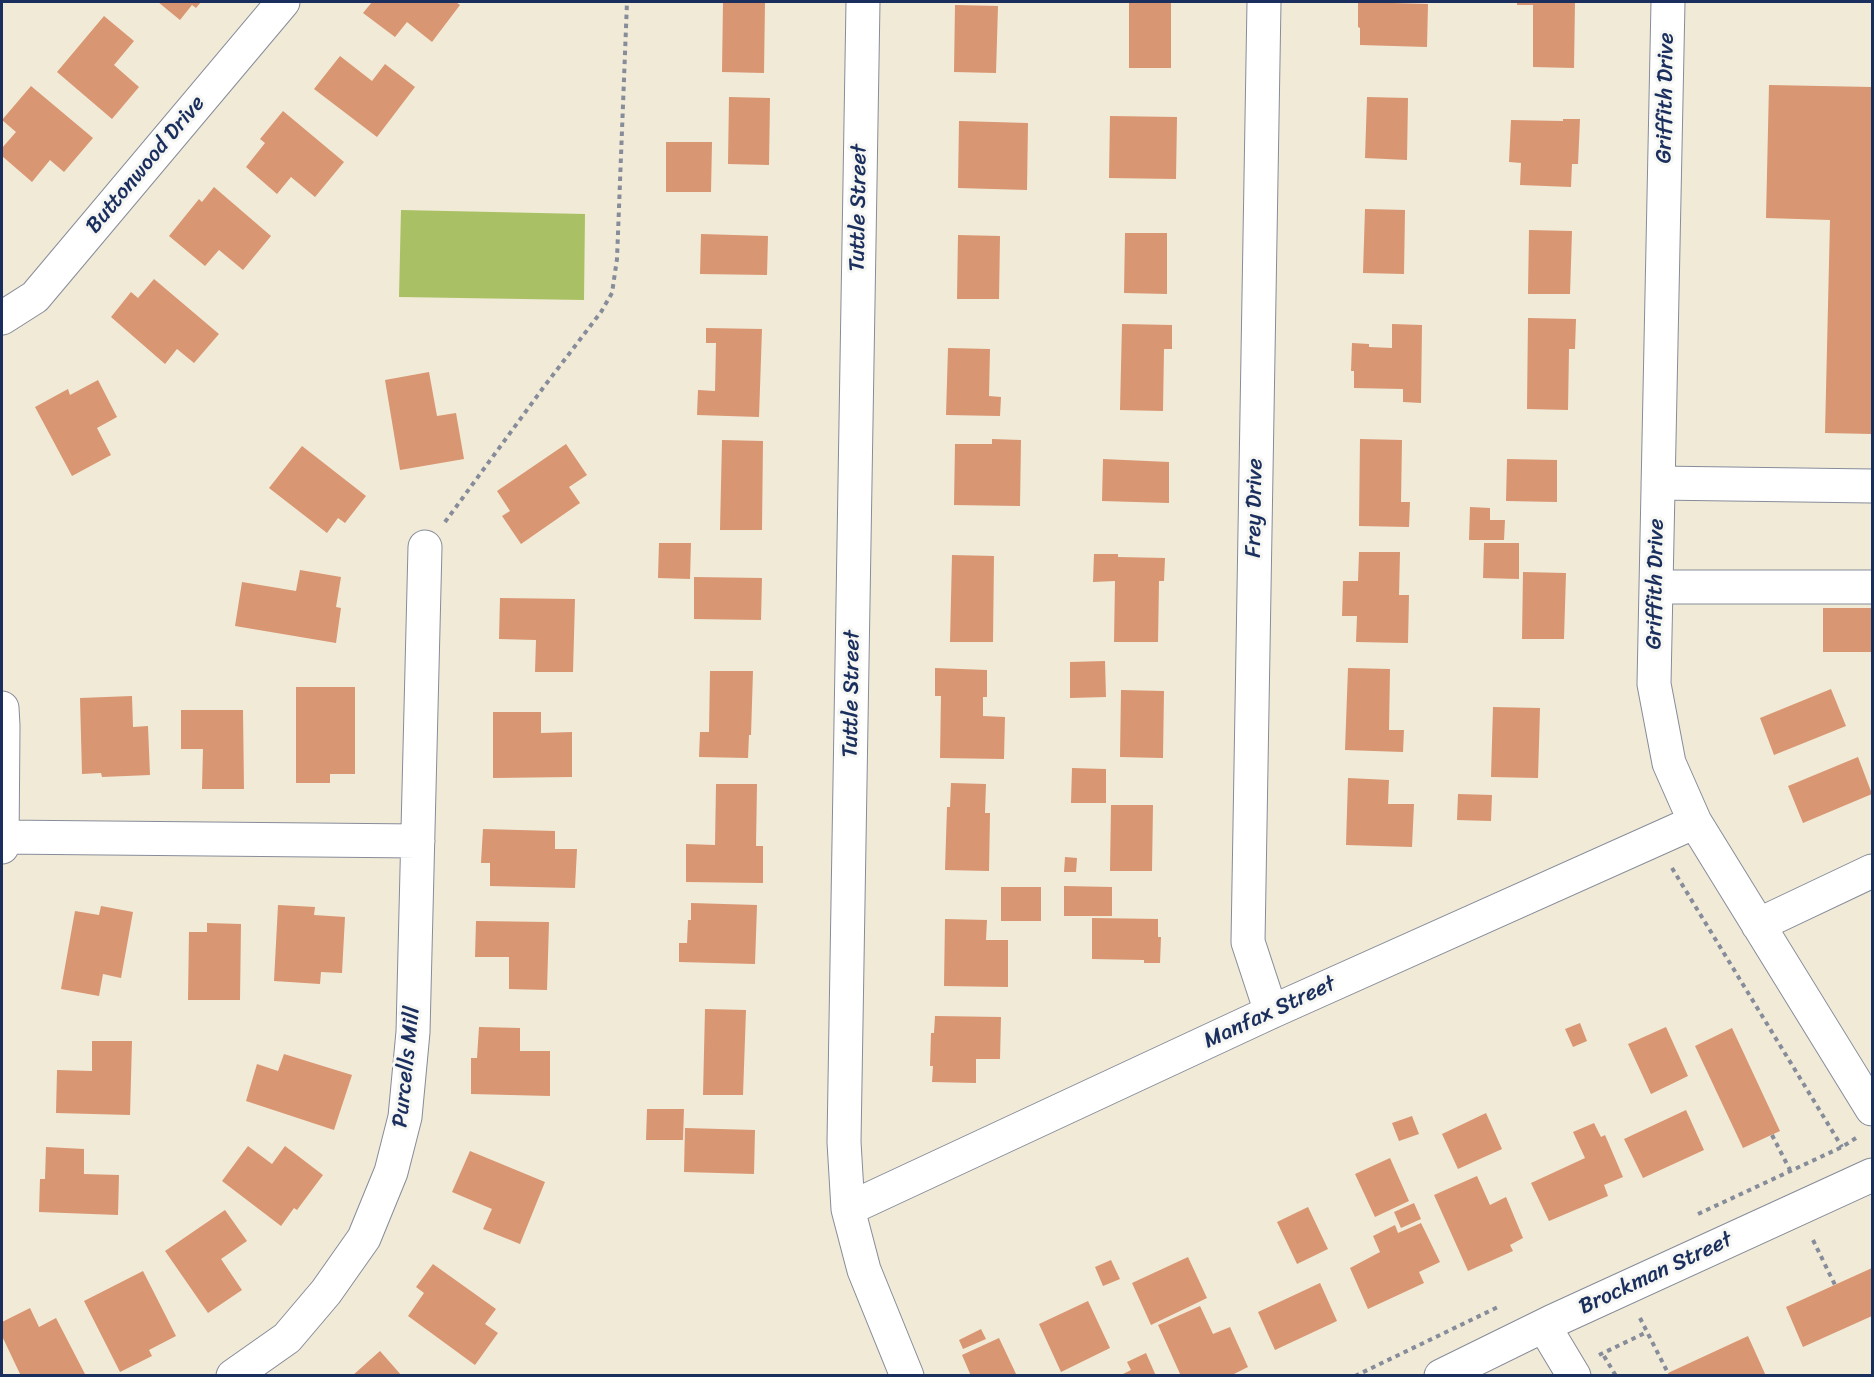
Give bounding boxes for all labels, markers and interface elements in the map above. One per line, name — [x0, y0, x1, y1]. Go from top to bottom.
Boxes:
street label: Griffith Drive — [1652, 32, 1680, 164]
street label: Buttonwood Drive — [81, 91, 211, 239]
street label: Tuttle Street — [845, 144, 873, 272]
street label: Frey Drive — [1241, 458, 1269, 558]
street label: Griffith Drive — [1642, 518, 1670, 650]
street label: Tuttle Street — [838, 630, 866, 758]
street label: Manfax Street — [1200, 971, 1340, 1055]
street label: Purcells Mill — [388, 1005, 426, 1129]
street label: Brockman Street — [1575, 1227, 1737, 1321]

